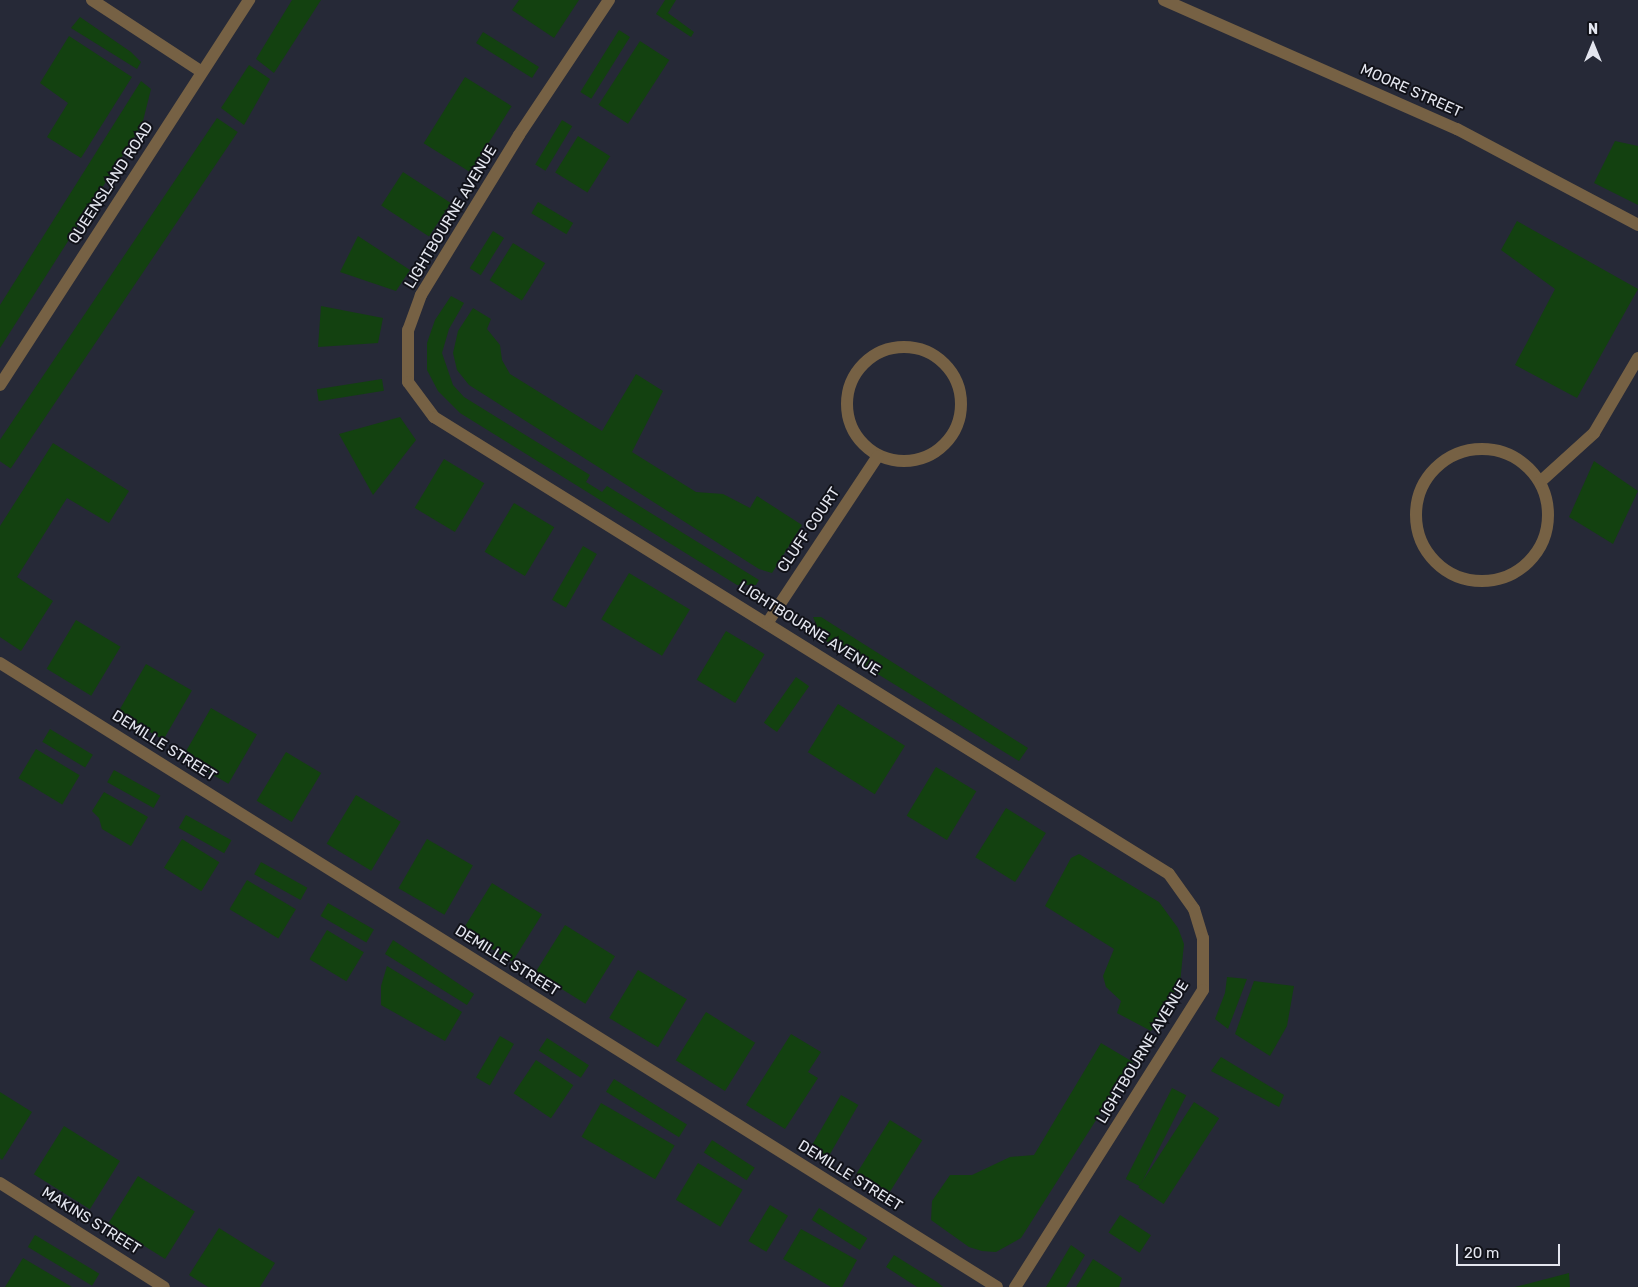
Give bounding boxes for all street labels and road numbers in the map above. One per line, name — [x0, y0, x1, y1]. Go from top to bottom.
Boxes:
street label: MOORE STREET — [1357, 61, 1465, 121]
street label: QUEENSLAND ROAD — [65, 119, 157, 247]
street label: LIGHTBOURNE AVENUE — [401, 142, 501, 292]
street label: CLUFF COURT — [774, 484, 844, 576]
street label: LIGHTBOURNE AVENUE — [735, 578, 883, 680]
street label: DEMILLE STREET — [108, 707, 220, 785]
street label: DEMILLE STREET — [451, 922, 563, 1000]
street label: LIGHTBOURNE AVENUE — [1093, 977, 1193, 1127]
street label: DEMILLE STREET — [794, 1137, 906, 1215]
street label: MAKINS STREET — [38, 1183, 144, 1259]

